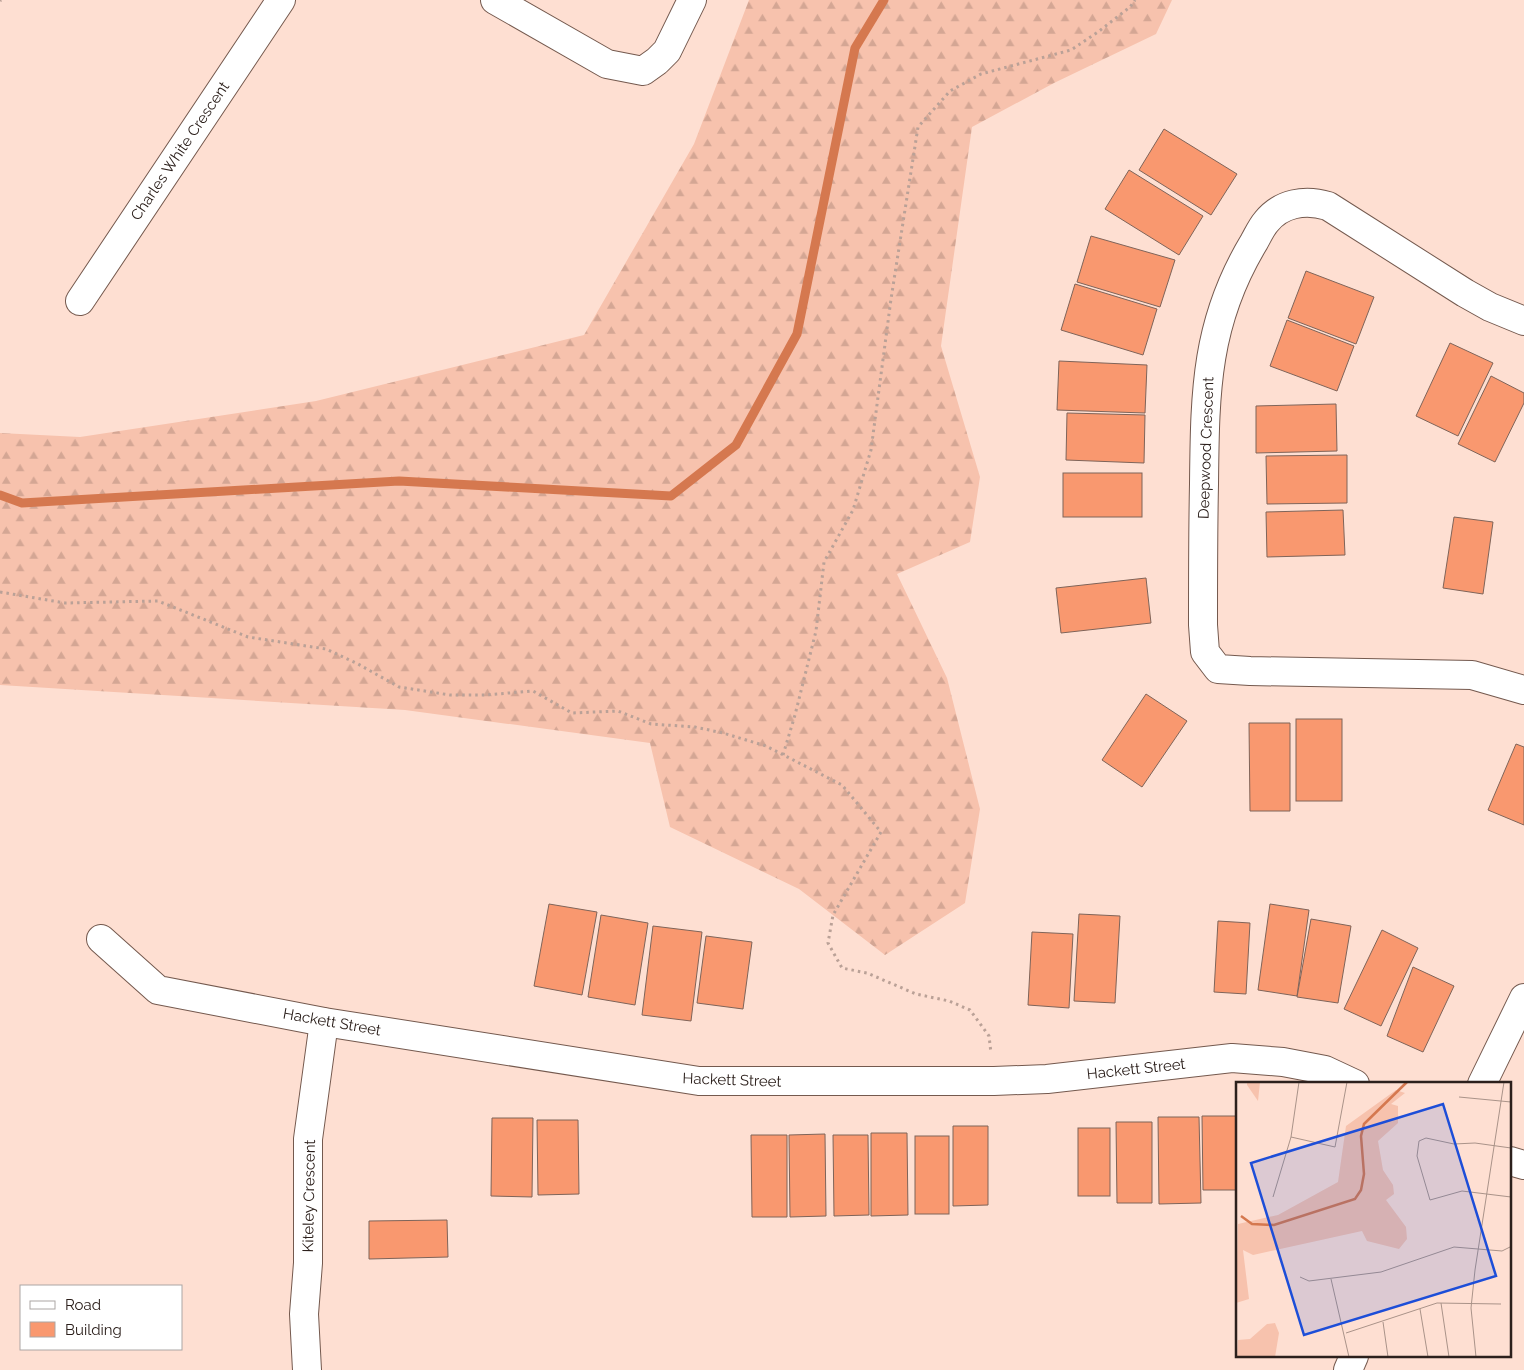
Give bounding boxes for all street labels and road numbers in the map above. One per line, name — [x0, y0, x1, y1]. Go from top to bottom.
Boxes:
street label: Charles White Crescent — [127, 78, 233, 224]
street label: Deepwood Crescent — [1195, 377, 1217, 519]
street label: Hackett Street — [282, 1005, 382, 1039]
street label: Hackett Street — [1086, 1055, 1186, 1083]
street label: Hackett Street — [682, 1069, 782, 1091]
street label: Kiteley Crescent — [299, 1139, 319, 1253]

